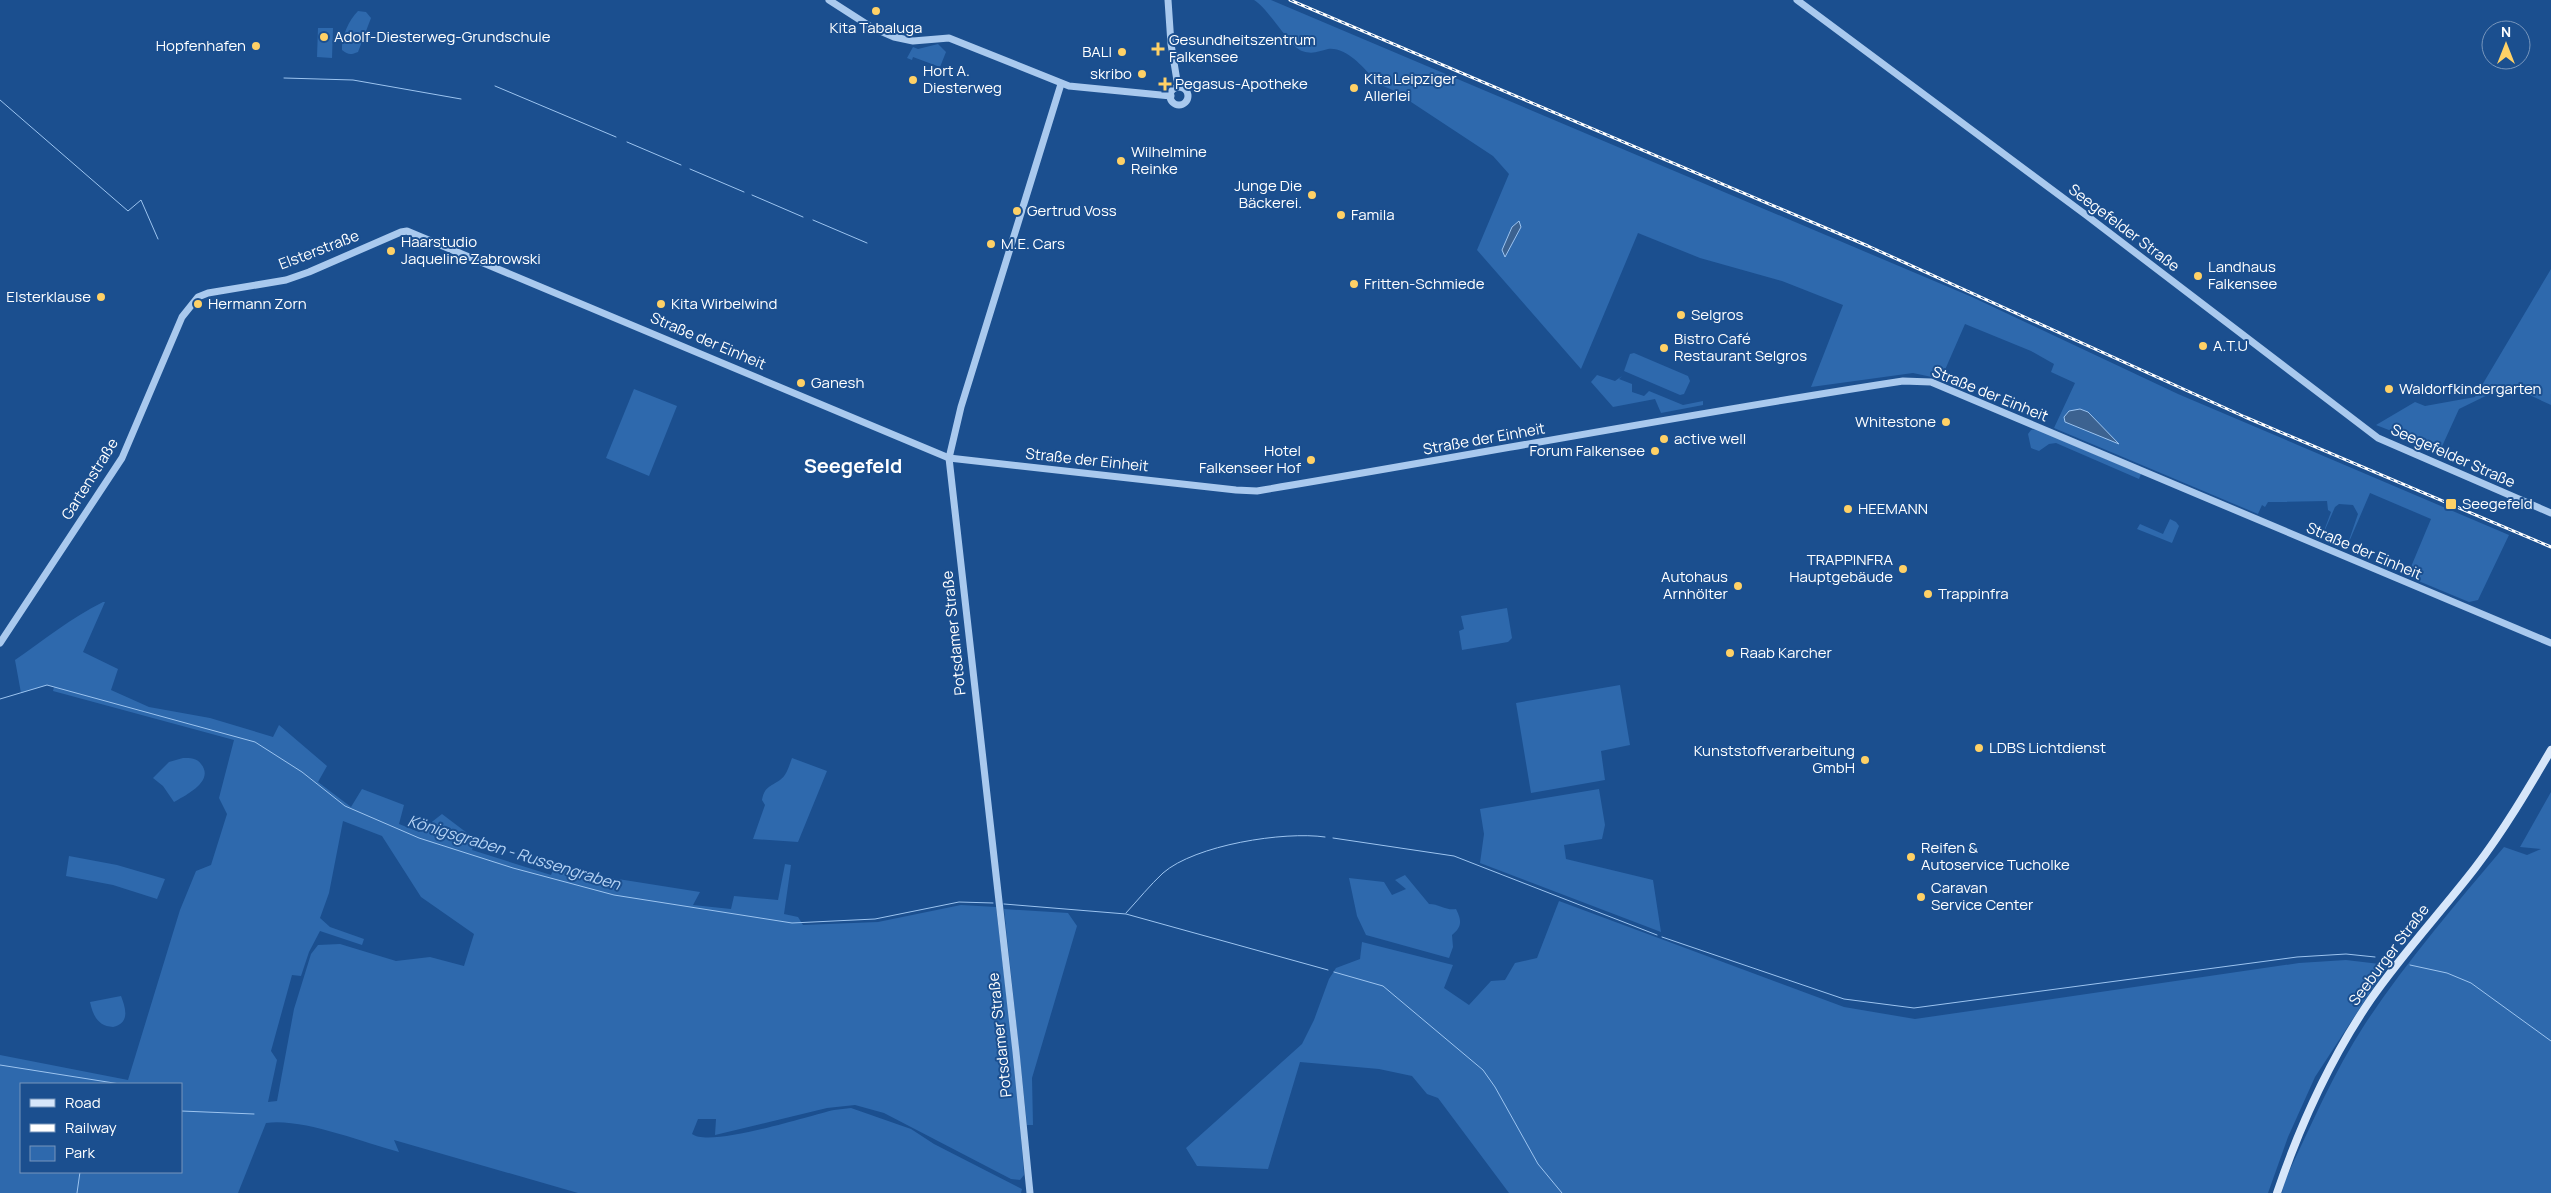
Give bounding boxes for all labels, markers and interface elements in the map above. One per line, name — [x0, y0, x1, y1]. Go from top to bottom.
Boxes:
marker: Kita Tabaluga — [870, 5, 882, 17]
place label: Kita Tabaluga — [830, 17, 922, 38]
north arrow — [2481, 20, 2531, 70]
text: N — [2501, 22, 2511, 41]
place label: Adolf-Diesterweg-Grundschule — [334, 26, 551, 47]
place label: Gesundheitszentrum Falkensee — [1169, 29, 1316, 67]
marker: Adolf-Diesterweg-Grundschule — [318, 31, 330, 43]
place label: Hopfenhafen — [156, 35, 246, 56]
marker: Hopfenhafen — [250, 40, 262, 52]
place label: BALI — [1082, 41, 1112, 62]
marker: Gesundheitszentrum Falkensee — [1151, 42, 1165, 56]
marker: BALI — [1116, 46, 1128, 58]
place label: Hort A. Diesterweg — [923, 60, 1002, 98]
place label: skribo — [1090, 63, 1132, 84]
marker: skribo — [1136, 68, 1148, 80]
place label: Kita Leipziger Allerlei — [1364, 68, 1457, 106]
place label: Pegasus-Apotheke — [1175, 73, 1308, 94]
marker: Hort A. Diesterweg — [907, 74, 919, 86]
marker: Pegasus-Apotheke — [1159, 78, 1171, 90]
marker: Kita Leipziger Allerlei — [1348, 82, 1360, 94]
place label: Wilhelmine Reinke — [1131, 141, 1207, 179]
marker: Wilhelmine Reinke — [1115, 155, 1127, 167]
place label: Junge Die Bäckerei. — [1234, 175, 1302, 213]
street label: Seegefelder Straße — [2064, 179, 2184, 277]
marker: Junge Die Bäckerei. — [1306, 189, 1318, 201]
place label: Gertrud Voss — [1027, 200, 1117, 221]
place label: Famila — [1351, 204, 1395, 225]
marker: Gertrud Voss — [1011, 205, 1023, 217]
marker: Famila — [1335, 209, 1347, 221]
street label: Elsterstraße — [276, 224, 362, 274]
place label: Haarstudio Jaqueline Zabrowski — [401, 231, 541, 269]
place label: M.E. Cars — [1001, 233, 1065, 254]
marker: M.E. Cars — [985, 238, 997, 250]
marker: Haarstudio Jaqueline Zabrowski — [385, 245, 397, 257]
place label: Landhaus Falkensee — [2208, 256, 2277, 294]
marker: Landhaus Falkensee — [2192, 270, 2204, 282]
place label: Fritten-Schmiede — [1364, 273, 1485, 294]
marker: Fritten-Schmiede — [1348, 278, 1360, 290]
place label: Elsterklause — [6, 286, 91, 307]
marker: Elsterklause — [95, 291, 107, 303]
place label: Hermann Zorn — [208, 293, 307, 314]
place label: Kita Wirbelwind — [671, 293, 777, 314]
marker: Hermann Zorn — [192, 298, 204, 310]
marker: Kita Wirbelwind — [655, 298, 667, 310]
place label: Selgros — [1691, 304, 1743, 325]
street label: Straße der Einheit — [647, 307, 769, 374]
marker: Selgros — [1675, 309, 1687, 321]
place label: Bistro Café Restaurant Selgros — [1674, 328, 1807, 366]
place label: A.T.U — [2213, 335, 2248, 356]
marker: A.T.U — [2197, 340, 2209, 352]
marker: Bistro Café Restaurant Selgros — [1658, 342, 1670, 354]
street label: Straße der Einheit — [1929, 361, 2051, 426]
place label: Ganesh — [811, 372, 864, 393]
marker: Ganesh — [795, 377, 807, 389]
place label: Waldorfkindergarten — [2399, 378, 2542, 399]
marker: Waldorfkindergarten — [2383, 383, 2395, 395]
place label: Whitestone — [1855, 411, 1936, 432]
marker: Whitestone — [1940, 416, 1952, 428]
street label: Straße der Einheit — [1421, 417, 1547, 460]
street label: Seegefelder Straße — [2388, 419, 2519, 493]
place label: active well — [1674, 428, 1746, 449]
marker: active well — [1658, 433, 1670, 445]
street label: Gartenstraße — [56, 434, 123, 524]
place label: Hotel Falkenseer Hof — [1199, 440, 1302, 478]
place label: Forum Falkensee — [1530, 440, 1645, 461]
street label: Straße der Einheit — [1024, 443, 1150, 476]
marker: Forum Falkensee — [1649, 445, 1661, 457]
district label: Seegefeld — [804, 452, 902, 479]
marker: Hotel Falkenseer Hof — [1305, 454, 1317, 466]
place label: Seegefeld — [2462, 493, 2533, 514]
marker: Seegefeld — [2444, 497, 2458, 511]
place label: HEEMANN — [1858, 498, 1928, 519]
marker: HEEMANN — [1842, 503, 1854, 515]
street label: Straße der Einheit — [2303, 517, 2425, 584]
place label: TRAPPINFRA Hauptgebäude — [1789, 549, 1893, 587]
marker: TRAPPINFRA Hauptgebäude — [1897, 563, 1909, 575]
place label: Autohaus Arnhölter — [1661, 566, 1729, 604]
street label: Potsdamer Straße — [936, 569, 970, 696]
marker: Autohaus Arnhölter — [1732, 580, 1744, 592]
place label: Trappinfra — [1938, 583, 2009, 604]
marker: Trappinfra — [1922, 588, 1934, 600]
place label: Raab Karcher — [1740, 642, 1832, 663]
marker: Raab Karcher — [1724, 647, 1736, 659]
place label: LDBS Lichtdienst — [1989, 737, 2106, 758]
place label: Kunststoffverarbeitung GmbH — [1694, 740, 1855, 778]
marker: LDBS Lichtdienst — [1973, 742, 1985, 754]
marker: Kunststoffverarbeitung GmbH — [1859, 754, 1871, 766]
water label: Königsgraben - Russengraben — [405, 809, 624, 895]
place label: Reifen & Autoservice Tucholke — [1921, 837, 2070, 875]
marker: Reifen & Autoservice Tucholke — [1905, 851, 1917, 863]
place label: Caravan Service Center — [1931, 877, 2034, 915]
marker: Caravan Service Center — [1915, 891, 1927, 903]
street label: Seeburger Straße — [2343, 899, 2434, 1010]
street label: Potsdamer Straße — [982, 971, 1016, 1098]
legend — [20, 1083, 182, 1173]
text: Road — [65, 1092, 101, 1113]
text: Railway — [65, 1117, 117, 1138]
text: Park — [65, 1142, 95, 1163]

